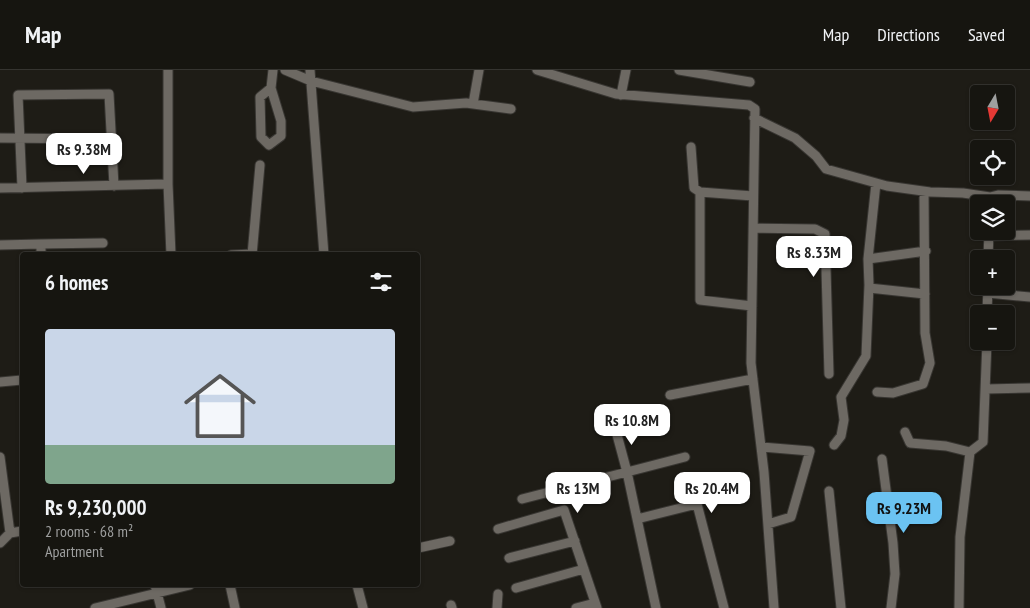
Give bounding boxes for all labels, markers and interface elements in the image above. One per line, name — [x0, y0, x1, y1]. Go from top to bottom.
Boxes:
text: Map — [25, 19, 62, 50]
text: Map — [823, 23, 849, 46]
text: Directions — [877, 23, 940, 46]
text: Saved — [968, 23, 1005, 46]
north arrow — [970, 85, 1015, 130]
map controls — [970, 85, 1015, 350]
pin: Rs 9.38M — [32, 132, 136, 175]
text: Rs 9.38M — [57, 139, 111, 159]
button: locate — [970, 140, 1015, 185]
button: layers — [970, 195, 1015, 240]
pin: Rs 8.33M — [762, 236, 866, 278]
text: Rs 8.33M — [787, 242, 841, 262]
button: + — [970, 250, 1015, 295]
icon: filters — [367, 268, 395, 296]
text: 6 homes — [45, 269, 108, 296]
button: − — [970, 305, 1015, 350]
icon: home — [175, 361, 265, 451]
pin: Rs 10.8M — [580, 404, 684, 446]
text: Rs 10.8M — [605, 410, 659, 430]
pin: Rs 13M — [537, 472, 619, 514]
pin: Rs 20.4M — [660, 472, 764, 514]
text: Rs 13M — [557, 478, 599, 498]
text: Rs 20.4M — [685, 478, 739, 498]
pin: Rs 9.23M — [852, 492, 956, 534]
text: Rs 9,230,000 — [45, 494, 147, 521]
text: Rs 9.23M — [877, 498, 931, 518]
text: 2 rooms · 68 m² — [45, 521, 133, 541]
text: Apartment — [45, 541, 104, 561]

